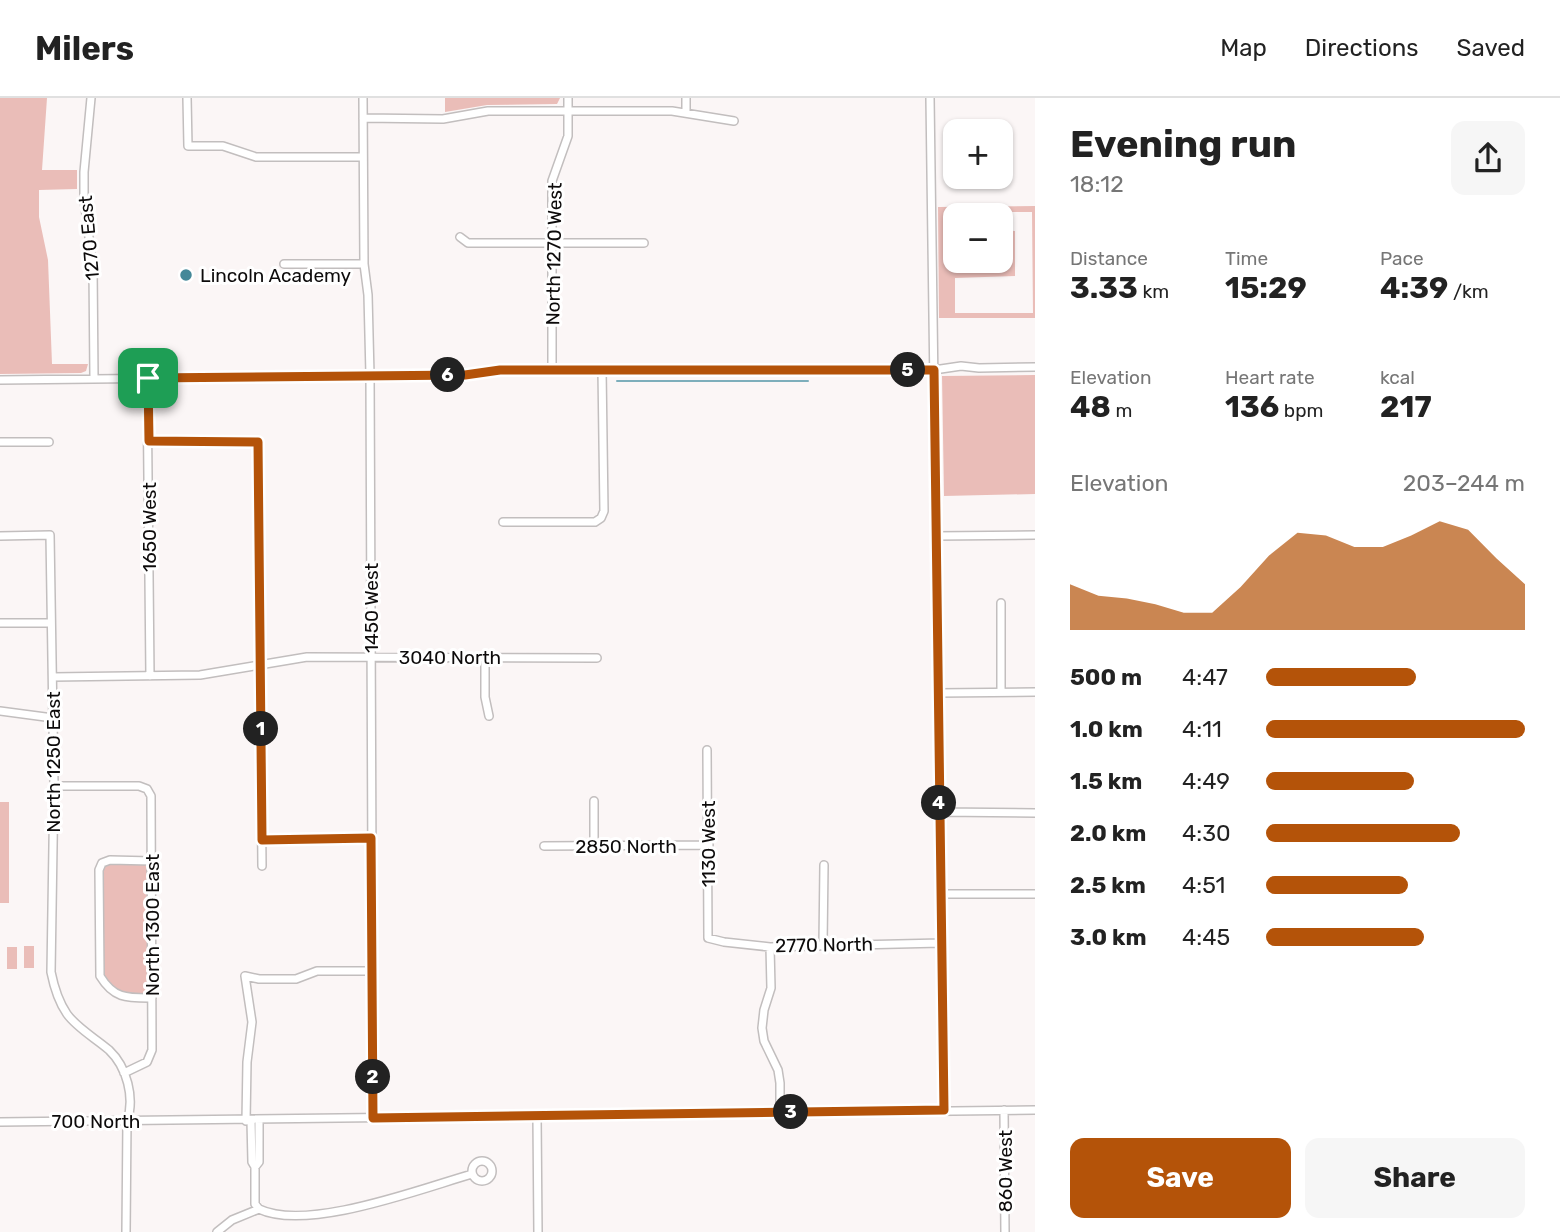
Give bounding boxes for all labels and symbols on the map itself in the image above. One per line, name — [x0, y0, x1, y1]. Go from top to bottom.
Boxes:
street label: North 1270 West — [541, 182, 567, 326]
street label: 1270 East — [74, 194, 104, 281]
place label: Lincoln Academy — [200, 264, 351, 287]
marker: Lincoln Academy — [178, 267, 194, 283]
pin — [118, 348, 178, 408]
pin: 5 — [890, 352, 926, 388]
pin: 6 — [430, 358, 466, 392]
street label: 1650 West — [138, 482, 161, 572]
street label: 1450 West — [360, 562, 383, 653]
street label: 3040 North — [399, 646, 501, 669]
street label: North 1250 East — [42, 691, 65, 833]
pin: 1 — [244, 712, 278, 746]
pin: 4 — [922, 786, 956, 820]
street label: 1130 West — [697, 800, 720, 887]
street label: 2850 North — [575, 835, 677, 858]
street label: North 1300 East — [141, 853, 164, 996]
street label: 2770 North — [775, 933, 873, 957]
pin: 2 — [356, 1060, 390, 1094]
pin: 3 — [774, 1094, 808, 1130]
street label: 700 North — [52, 1110, 140, 1133]
street label: 860 West — [994, 1129, 1017, 1212]

